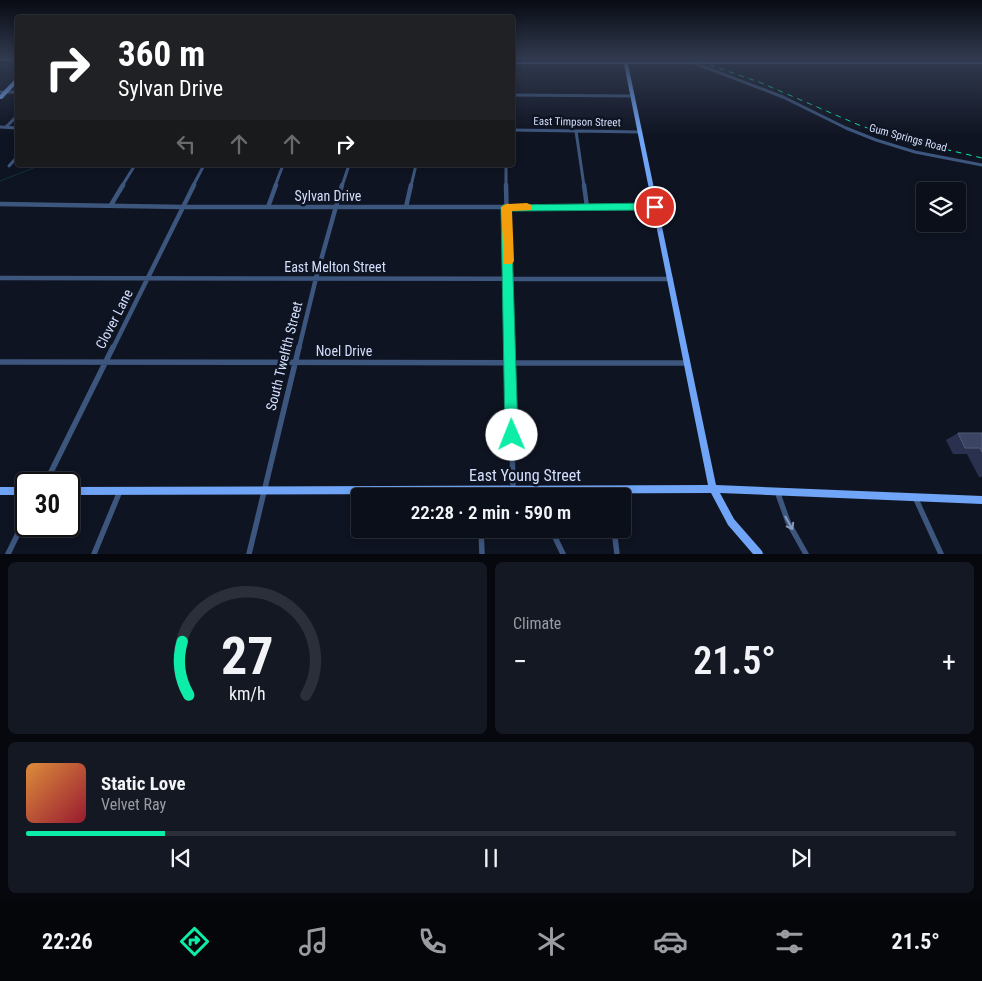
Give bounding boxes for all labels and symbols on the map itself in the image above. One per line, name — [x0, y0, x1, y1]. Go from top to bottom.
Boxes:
street label: East Timpson Street — [533, 115, 621, 129]
street label: Gum Springs Road — [868, 121, 948, 155]
pin — [634, 186, 676, 228]
street label: Sylvan Drive — [295, 188, 362, 204]
street label: East Melton Street — [284, 259, 386, 275]
street label: Clover Lane — [92, 286, 136, 351]
street label: South Twelfth Street — [263, 300, 305, 412]
street label: Noel Drive — [316, 343, 373, 359]
position arrow — [485, 408, 537, 460]
street label: East Young Street — [469, 466, 581, 485]
speed limit sign: 30 — [15, 472, 80, 537]
one-way arrow — [784, 516, 794, 531]

